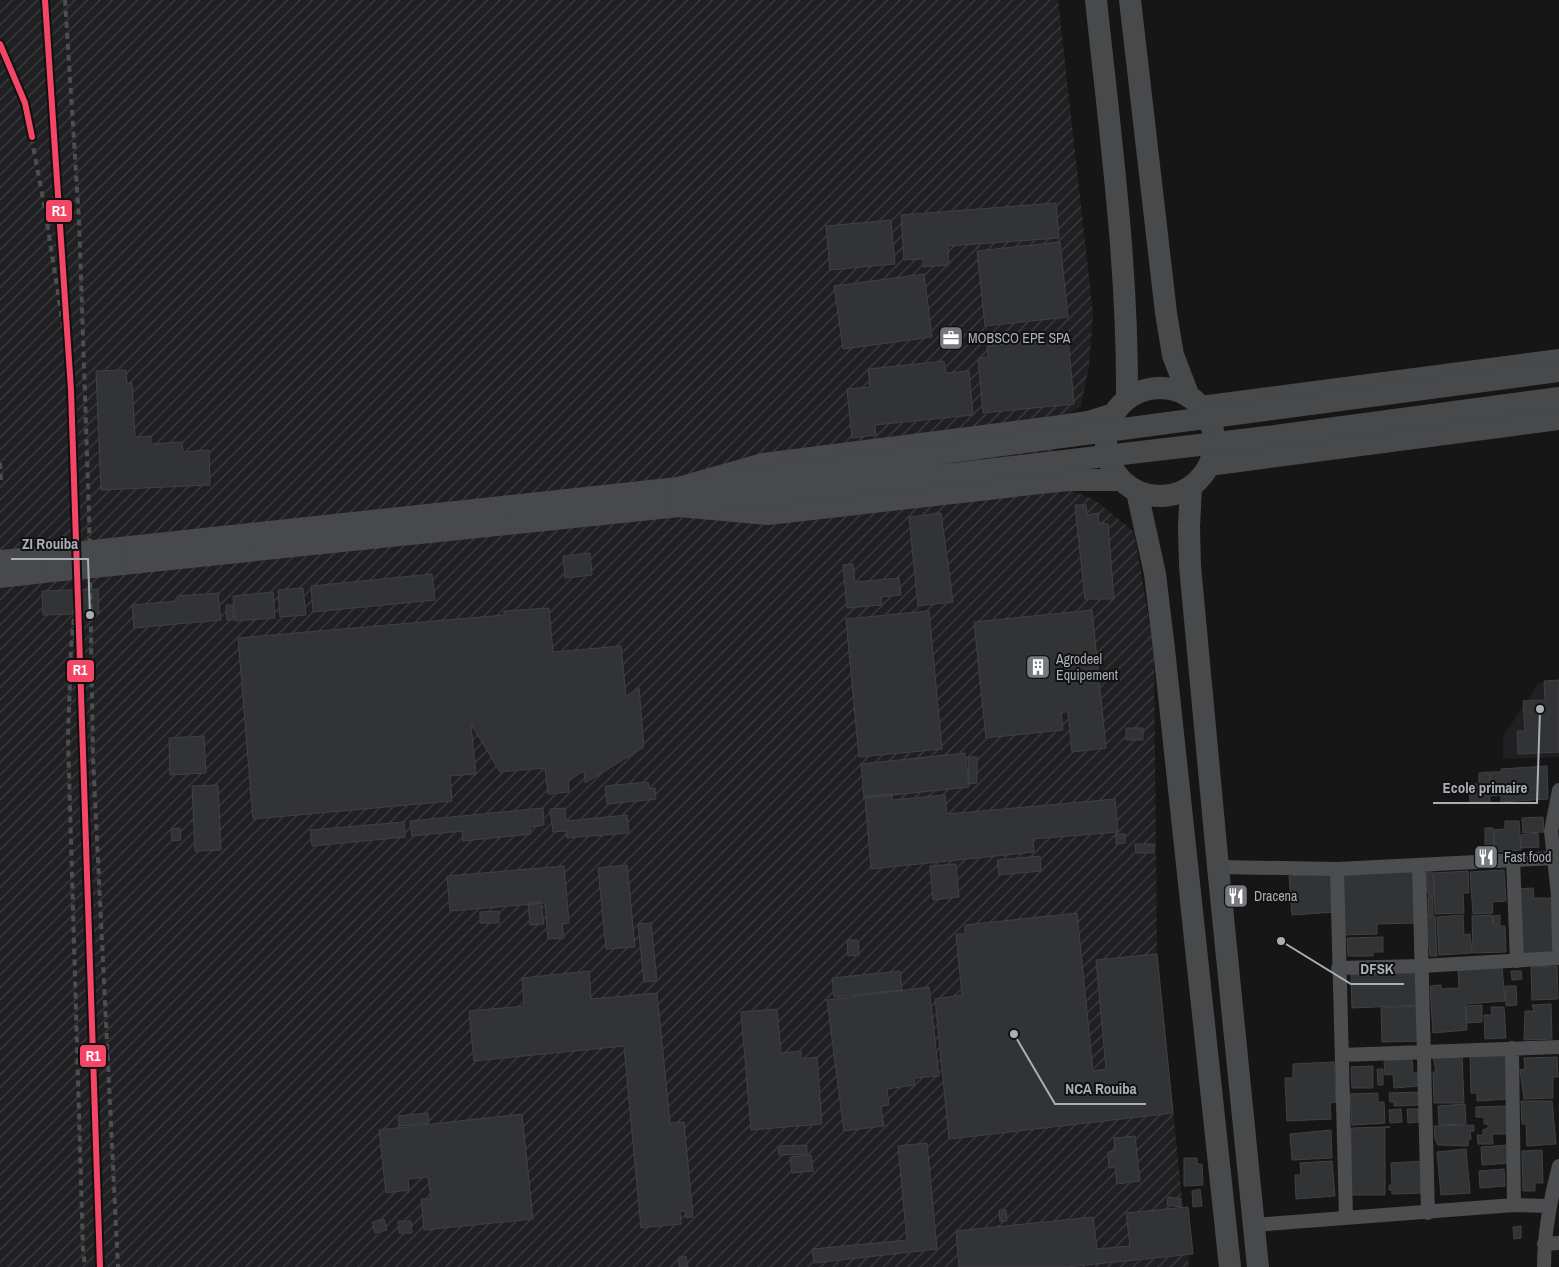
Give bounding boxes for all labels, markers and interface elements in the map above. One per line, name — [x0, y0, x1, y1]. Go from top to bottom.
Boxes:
line badge: R1 — [45, 199, 73, 223]
text: R1 — [52, 202, 67, 220]
office icon: MOBSCO EPE SPA — [938, 325, 964, 351]
place label: MOBSCO EPE SPA — [968, 329, 1071, 347]
callout: ZI Rouiba — [11, 529, 88, 559]
text: ZI Rouiba — [22, 533, 78, 554]
place label: Agrodeel Equipement — [1055, 650, 1118, 684]
building icon: Agrodeel Equipement — [1025, 654, 1051, 680]
line badge: R1 — [66, 659, 95, 683]
text: R1 — [73, 661, 88, 679]
callout: Ecole primaire — [1433, 773, 1537, 803]
text: Ecole primaire — [1443, 777, 1528, 798]
restaurant icon: Fast food — [1473, 844, 1499, 870]
place label: Fast food — [1504, 848, 1551, 866]
restaurant icon: Dracena — [1223, 883, 1249, 909]
place label: Dracena — [1254, 887, 1298, 905]
callout: DFSK — [1351, 954, 1404, 984]
text: DFSK — [1360, 958, 1394, 979]
line badge: R1 — [79, 1044, 107, 1068]
text: R1 — [86, 1047, 101, 1065]
callout: NCA Rouiba — [1055, 1074, 1146, 1104]
text: NCA Rouiba — [1065, 1078, 1137, 1099]

